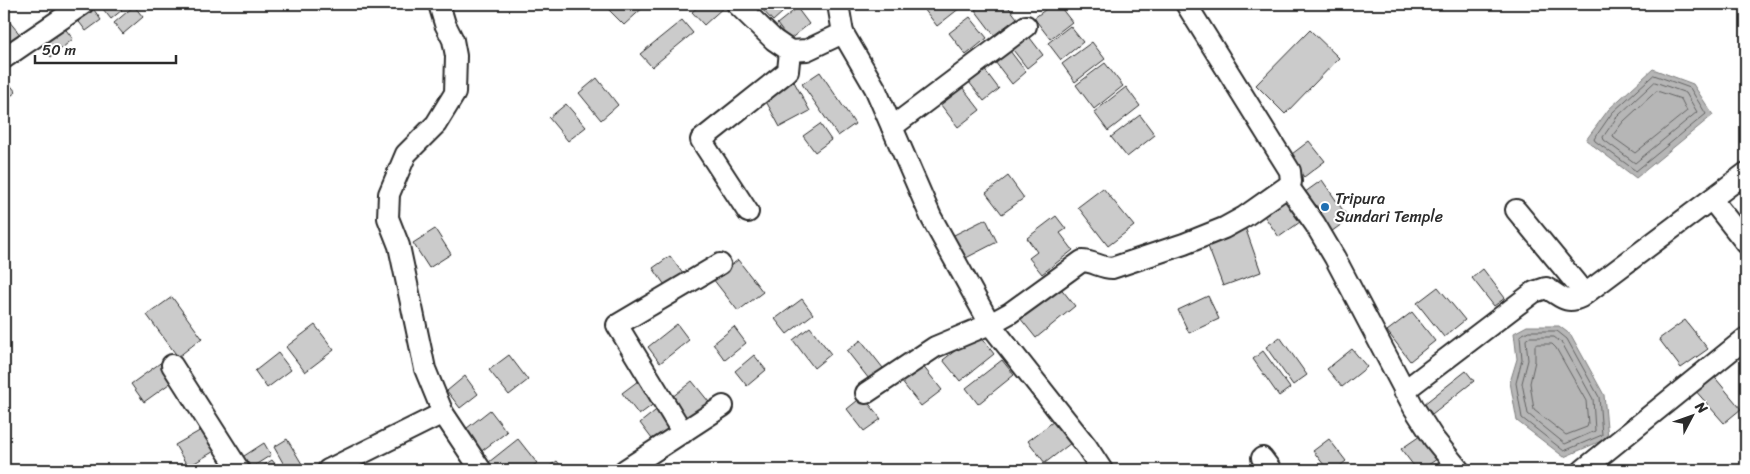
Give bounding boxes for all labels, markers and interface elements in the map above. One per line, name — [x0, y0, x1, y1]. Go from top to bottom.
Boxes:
scale bar — [35, 32, 176, 64]
text: 50 m — [42, 37, 77, 63]
place label: Tripura Sundari Temple — [1335, 184, 1443, 231]
marker: Tripura Sundari Temple — [1319, 201, 1331, 213]
north arrow — [1668, 392, 1718, 442]
text: N — [1688, 395, 1714, 420]

